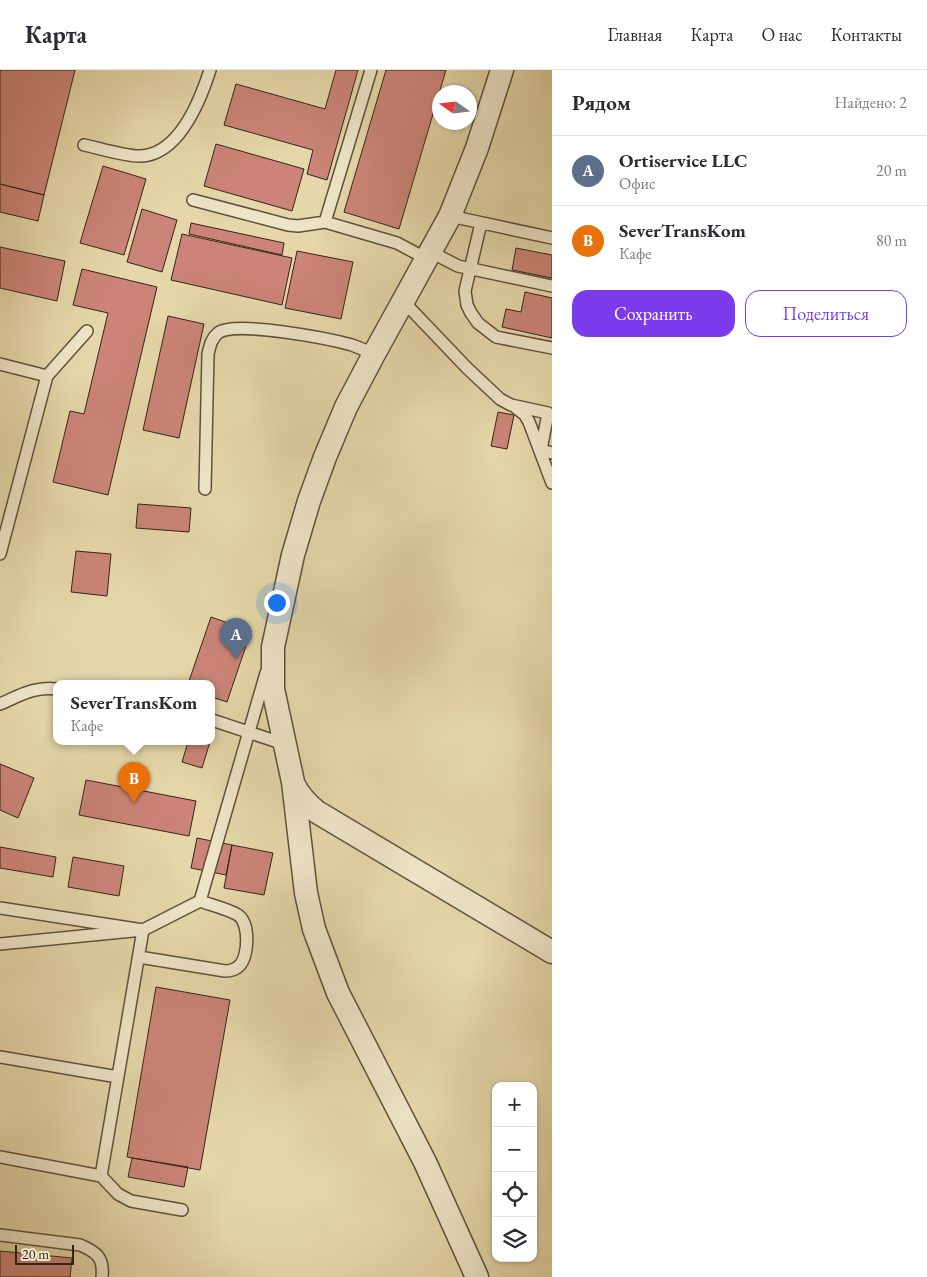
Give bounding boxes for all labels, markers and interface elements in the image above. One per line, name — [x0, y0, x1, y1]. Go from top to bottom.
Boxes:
text: Карта — [25, 19, 87, 50]
text: Главная — [608, 23, 662, 46]
text: Карта — [690, 23, 733, 46]
text: О нас — [761, 23, 803, 46]
text: Контакты — [831, 23, 902, 46]
north arrow — [432, 85, 477, 130]
text: Рядом — [572, 89, 631, 116]
text: Найдено: 2 — [835, 92, 907, 113]
text: Ortiservice LLC — [619, 148, 747, 173]
text: A — [582, 160, 594, 181]
text: 20 m — [876, 160, 907, 181]
text: Офис — [619, 173, 656, 194]
text: SeverTransKom — [619, 218, 746, 243]
text: B — [583, 230, 593, 251]
text: 80 m — [876, 230, 907, 251]
text: Кафе — [619, 243, 652, 264]
button: Сохранить — [572, 290, 735, 337]
button: Поделиться — [745, 290, 907, 337]
your location — [264, 590, 290, 616]
pin: A — [220, 618, 252, 659]
popup — [53, 680, 215, 745]
text: SeverTransKom — [71, 690, 197, 715]
text: Кафе — [71, 715, 103, 736]
pin: B — [118, 762, 150, 803]
map controls — [492, 1082, 537, 1262]
button: + — [492, 1082, 537, 1127]
button: − — [492, 1127, 537, 1172]
button: locate — [492, 1172, 537, 1217]
button: layers — [492, 1217, 537, 1262]
scale bar — [15, 1242, 74, 1265]
text: 20 m — [22, 1245, 49, 1263]

